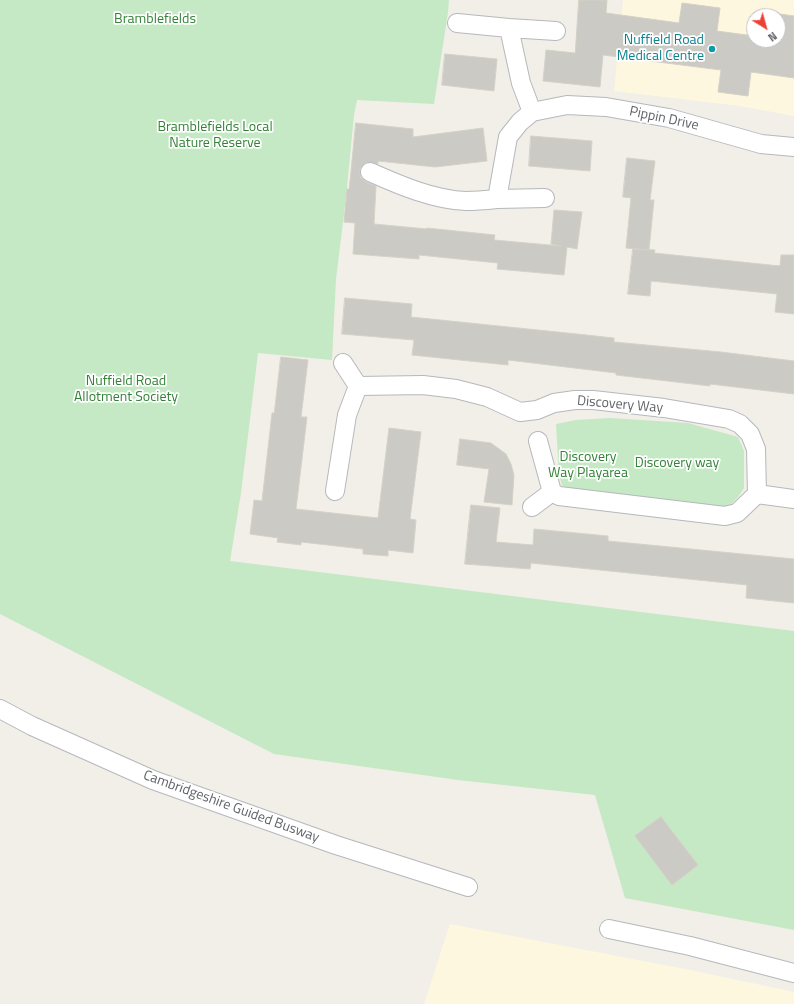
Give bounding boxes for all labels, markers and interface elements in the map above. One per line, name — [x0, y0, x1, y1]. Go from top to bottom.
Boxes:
north arrow — [746, 8, 786, 48]
park label: Bramblefields — [114, 12, 196, 28]
text: N — [765, 28, 780, 45]
place label: Nuffield Road Medical Centre — [617, 33, 704, 66]
marker: Nuffield Road Medical Centre — [707, 44, 717, 54]
street label: Pippin Drive — [628, 103, 700, 135]
park label: Bramblefields Local Nature Reserve — [157, 120, 273, 152]
park label: Nuffield Road Allotment Society — [74, 374, 178, 406]
street label: Discovery Way — [576, 393, 664, 417]
park label: Discovery Way Playarea — [548, 450, 628, 482]
park label: Discovery way — [635, 456, 719, 472]
street label: Cambridgeshire Guided Busway — [141, 767, 321, 847]

